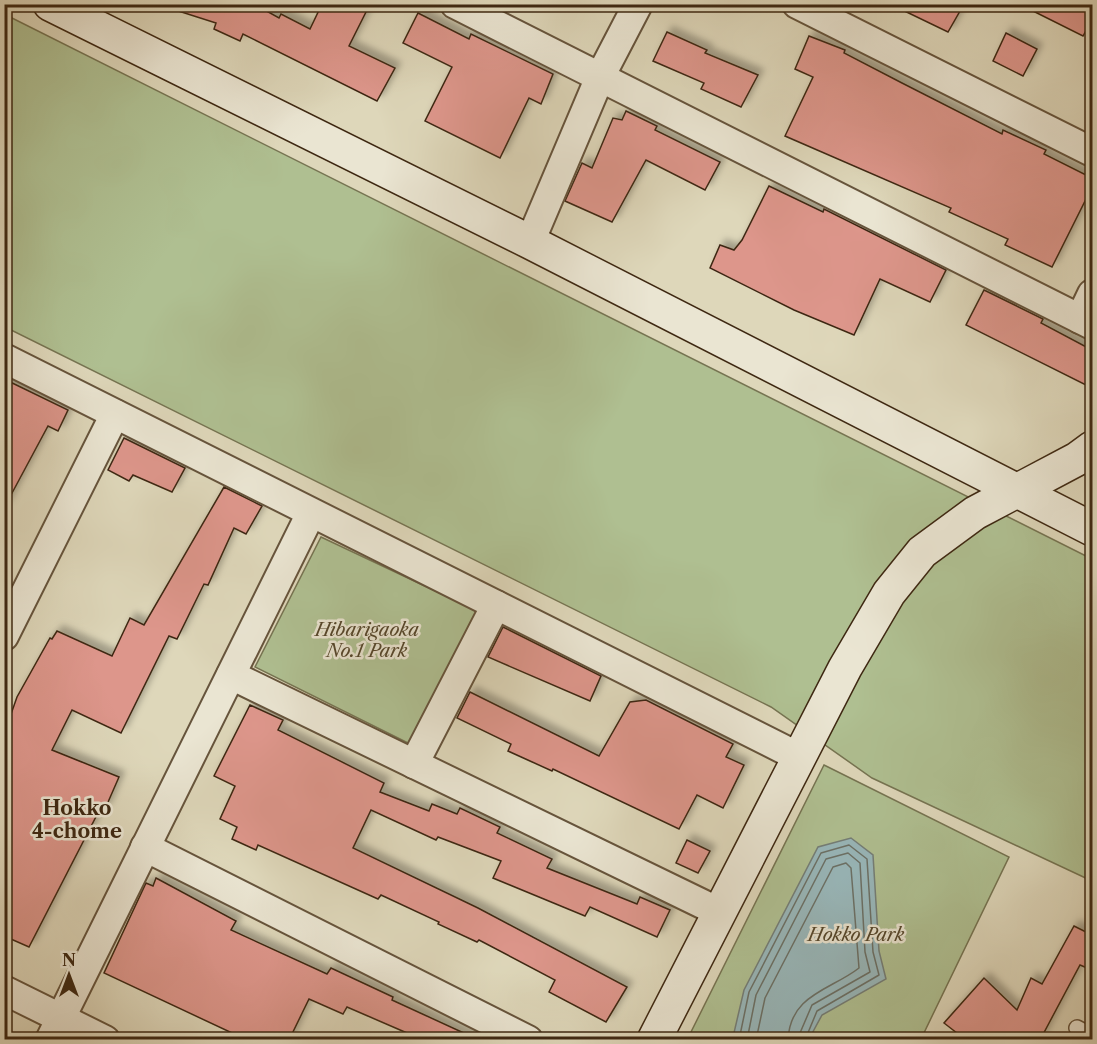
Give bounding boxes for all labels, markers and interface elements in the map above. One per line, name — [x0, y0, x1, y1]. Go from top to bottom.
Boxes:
park label: Hibarigaoka No.1 Park — [313, 619, 419, 662]
district label: Hokko 4-chome — [32, 796, 122, 843]
park label: Hokko Park — [806, 924, 905, 946]
north arrow — [39, 945, 99, 1005]
text: N — [62, 950, 76, 970]

